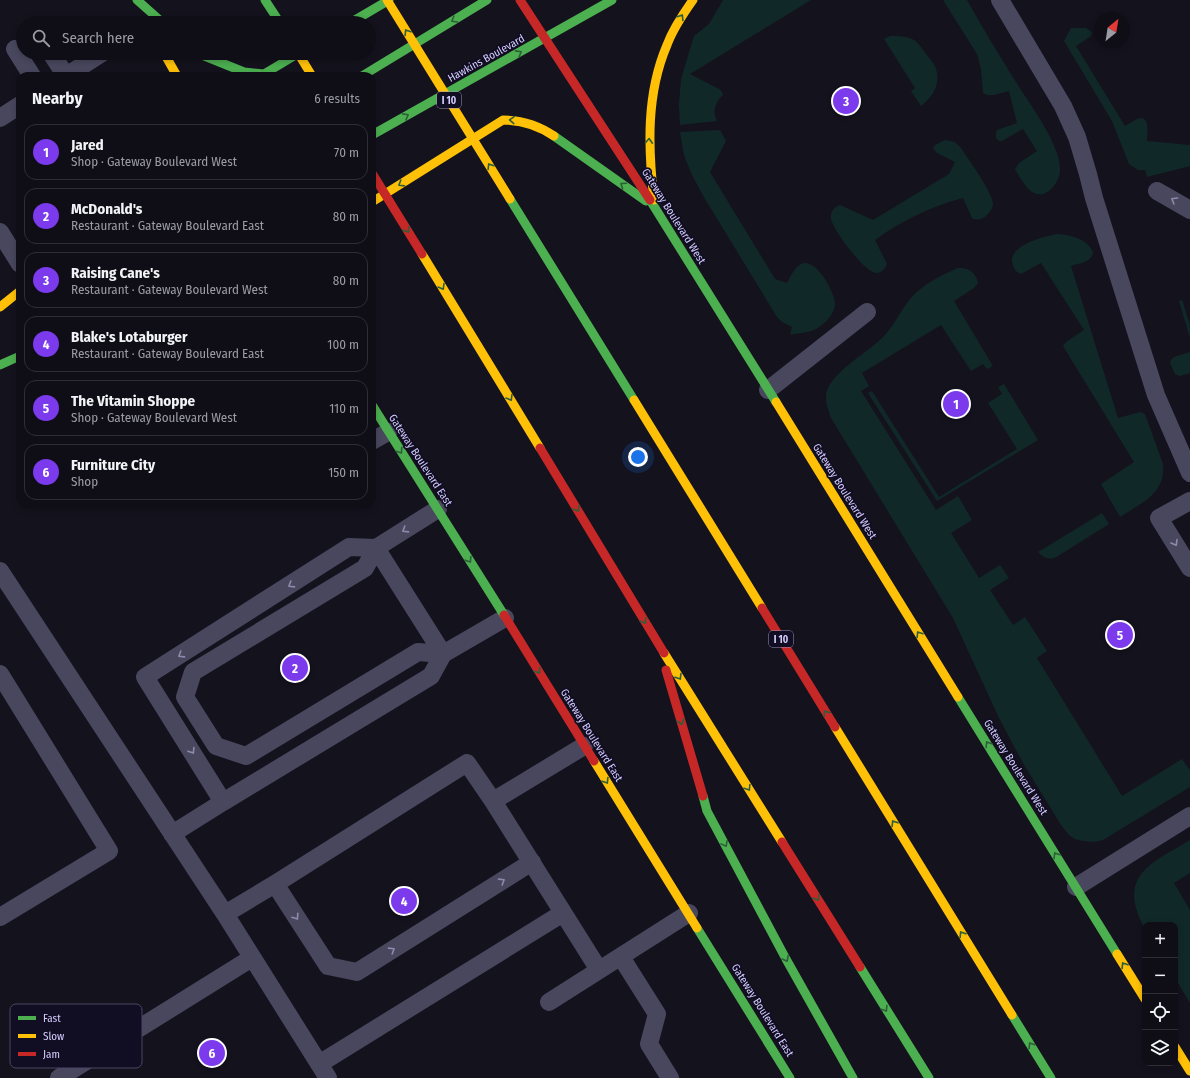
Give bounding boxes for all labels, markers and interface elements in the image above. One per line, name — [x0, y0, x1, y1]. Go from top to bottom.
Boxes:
north arrow — [1094, 12, 1130, 48]
one-way arrow — [677, 14, 684, 21]
search box — [16, 16, 376, 60]
one-way arrow — [451, 16, 458, 23]
icon: search — [30, 27, 52, 49]
text: Search here — [62, 29, 134, 47]
one-way arrow — [404, 29, 412, 36]
street label: Hawkins Boulevard — [446, 32, 527, 85]
one-way arrow — [515, 50, 523, 58]
pin: 3 — [833, 86, 859, 116]
text: Nearby — [32, 88, 83, 109]
text: 6 results — [314, 91, 360, 106]
road number: I 10 — [437, 92, 461, 108]
one-way arrow — [402, 114, 409, 121]
one-way arrow — [509, 116, 515, 125]
text: Jared — [71, 136, 104, 154]
one-way arrow — [645, 138, 653, 144]
text: 1 — [43, 145, 49, 160]
text: 70 m — [334, 145, 359, 160]
text: Shop · Gateway Boulevard West — [71, 154, 237, 169]
one-way arrow — [487, 163, 495, 170]
street label: Gateway Boulevard West — [639, 166, 708, 267]
one-way arrow — [398, 179, 405, 187]
one-way arrow — [620, 182, 627, 190]
one-way arrow — [1171, 198, 1178, 205]
text: McDonald's — [71, 200, 142, 218]
text: 2 — [43, 209, 49, 224]
text: 80 m — [333, 209, 359, 224]
text: Restaurant · Gateway Boulevard East — [71, 218, 264, 233]
one-way arrow — [403, 226, 410, 233]
text: Raising Cane's — [71, 264, 160, 282]
text: 3 — [43, 273, 49, 288]
text: 80 m — [333, 273, 359, 288]
text: Restaurant · Gateway Boulevard West — [71, 282, 268, 297]
one-way arrow — [438, 283, 445, 290]
text: Blake's Lotaburger — [71, 328, 187, 346]
text: 4 — [43, 337, 49, 352]
text: 100 m — [327, 337, 359, 352]
text: Restaurant · Gateway Boulevard East — [71, 346, 264, 361]
pin: 1 — [943, 389, 969, 419]
text: The Vitamin Shoppe — [71, 392, 195, 410]
one-way arrow — [505, 394, 512, 401]
text: 5 — [43, 401, 49, 416]
text: 110 m — [329, 401, 359, 416]
text: Shop · Gateway Boulevard West — [71, 410, 237, 425]
street label: Gateway Boulevard East — [386, 412, 455, 509]
street label: Gateway Boulevard West — [810, 441, 879, 542]
one-way arrow — [395, 446, 402, 453]
your location — [628, 447, 648, 467]
text: Furniture City — [71, 456, 155, 474]
text: 6 — [43, 465, 49, 480]
text: 150 m — [328, 465, 359, 480]
text: Shop — [71, 474, 98, 489]
one-way arrow — [572, 505, 580, 512]
one-way arrow — [402, 525, 409, 533]
one-way arrow — [1170, 539, 1177, 546]
one-way arrow — [465, 556, 472, 563]
one-way arrow — [288, 580, 295, 587]
one-way arrow — [640, 617, 647, 624]
pin: 5 — [1107, 620, 1133, 650]
road number: I 10 — [769, 631, 793, 647]
one-way arrow — [916, 631, 924, 638]
one-way arrow — [178, 650, 185, 657]
pin: 2 — [282, 653, 308, 683]
one-way arrow — [533, 667, 540, 674]
one-way arrow — [675, 673, 682, 680]
street label: Gateway Boulevard East — [558, 686, 626, 784]
one-way arrow — [824, 710, 831, 717]
street label: Gateway Boulevard West — [981, 717, 1050, 818]
one-way arrow — [676, 718, 685, 725]
one-way arrow — [985, 741, 992, 748]
one-way arrow — [187, 747, 195, 754]
one-way arrow — [602, 777, 609, 784]
one-way arrow — [743, 784, 751, 791]
one-way arrow — [892, 820, 899, 827]
one-way arrow — [720, 840, 727, 847]
one-way arrow — [1053, 852, 1061, 859]
one-way arrow — [498, 878, 505, 885]
pin: 4 — [391, 886, 417, 916]
one-way arrow — [812, 894, 819, 901]
one-way arrow — [291, 913, 299, 920]
map controls — [1142, 922, 1178, 1066]
button: + — [1142, 922, 1178, 958]
one-way arrow — [960, 931, 967, 938]
one-way arrow — [388, 947, 395, 955]
one-way arrow — [781, 955, 788, 962]
button: − — [1142, 958, 1178, 994]
street label: Gateway Boulevard East — [729, 961, 797, 1059]
one-way arrow — [1122, 962, 1129, 969]
button: locate — [1142, 994, 1178, 1030]
legend — [10, 1004, 142, 1068]
one-way arrow — [881, 1004, 888, 1011]
text: Fast — [43, 1012, 61, 1025]
text: Slow — [43, 1030, 64, 1043]
button: layers — [1142, 1030, 1178, 1066]
pin: 6 — [199, 1038, 225, 1068]
one-way arrow — [1028, 1042, 1035, 1049]
text: Jam — [43, 1048, 60, 1061]

